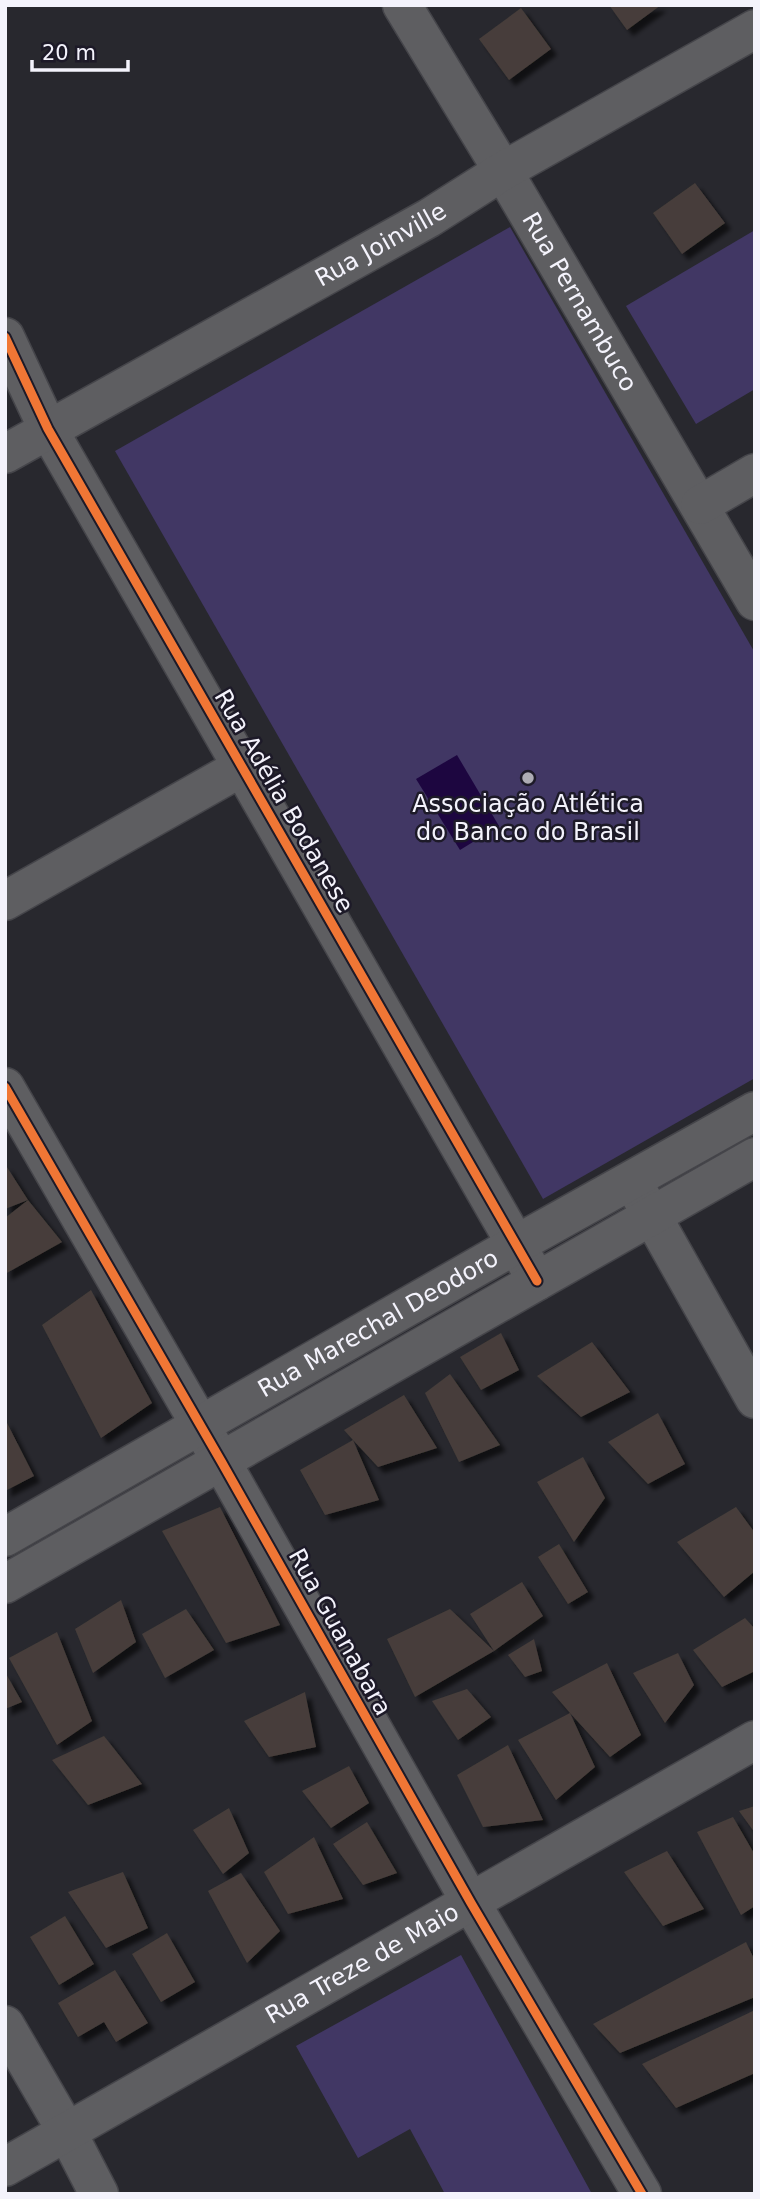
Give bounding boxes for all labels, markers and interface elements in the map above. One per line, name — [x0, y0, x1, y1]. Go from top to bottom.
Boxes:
scale bar — [32, 28, 128, 72]
text: 20 m — [42, 41, 96, 65]
street label: Rua Joinville — [310, 197, 451, 293]
street label: Rua Pernambuco — [516, 207, 643, 396]
street label: Rua Adélia Bodanese — [209, 684, 359, 918]
marker: Associação Atlética do Banco do Brasil — [520, 770, 536, 786]
place label: Associação Atlética do Banco do Brasil — [412, 790, 644, 846]
street label: Rua Marechal Deodoro — [253, 1244, 503, 1403]
street label: Rua Guanabara — [283, 1544, 397, 1720]
street label: Rua Treze de Maio — [261, 1898, 464, 2030]

